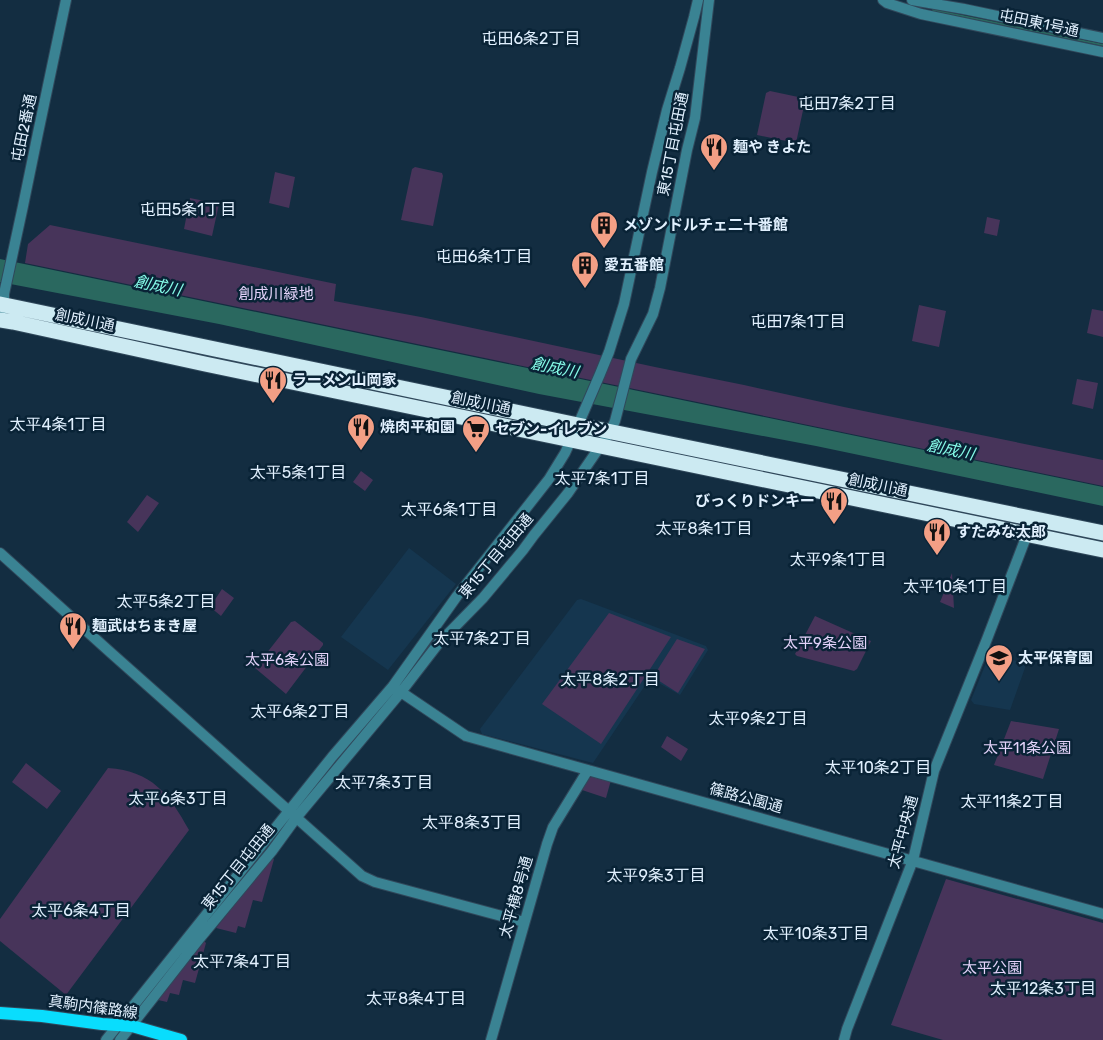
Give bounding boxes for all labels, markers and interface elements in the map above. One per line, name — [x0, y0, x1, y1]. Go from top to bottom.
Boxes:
street label: 屯田東1号通 — [997, 6, 1081, 40]
district label: 屯田6条2丁目 — [481, 29, 581, 48]
street label: 東15丁目屯田通 — [654, 91, 692, 197]
street label: 屯田2番通 — [8, 92, 40, 164]
district label: 屯田7条2丁目 — [798, 94, 896, 113]
restaurant icon: 麺や きよた — [699, 132, 729, 171]
place label: 麺や きよた — [733, 138, 811, 156]
district label: 屯田5条1丁目 — [140, 200, 236, 219]
building icon: メゾンドルチェ二十番館 — [589, 210, 619, 249]
place label: メゾンドルチェ二十番館 — [623, 216, 788, 234]
district label: 屯田6条1丁目 — [436, 247, 532, 266]
building icon: 愛五番館 — [570, 250, 600, 289]
place label: 愛五番館 — [604, 256, 664, 274]
water label: 創成川 — [132, 271, 185, 300]
park label: 創成川緑地 — [238, 285, 314, 303]
street label: 創成川通 — [54, 305, 116, 335]
district label: 屯田7条1丁目 — [750, 312, 846, 331]
water label: 創成川 — [529, 353, 582, 382]
restaurant icon: ラーメン山岡家 — [258, 365, 288, 404]
place label: ラーメン山岡家 — [292, 371, 396, 389]
street label: 創成川通 — [450, 388, 512, 418]
restaurant icon: 焼肉平和園 — [346, 412, 376, 451]
supermarket icon: セブン-イレブン — [461, 414, 491, 453]
district label: 太平4条1丁目 — [10, 415, 106, 434]
place label: 焼肉平和園 — [380, 418, 455, 436]
place label: セブン-イレブン — [495, 420, 607, 438]
water label: 創成川 — [925, 435, 978, 464]
district label: 太平5条1丁目 — [250, 463, 346, 482]
district label: 太平7条1丁目 — [554, 469, 650, 488]
street label: 創成川通 — [847, 470, 909, 500]
restaurant icon: びっくりドンキー — [819, 486, 849, 525]
place label: びっくりドンキー — [695, 492, 815, 510]
district label: 太平6条1丁目 — [401, 500, 497, 519]
street label: 東15丁目屯田通 — [455, 510, 537, 602]
restaurant icon: すたみな太郎 — [922, 517, 952, 556]
district label: 太平8条1丁目 — [655, 519, 753, 538]
place label: すたみな太郎 — [956, 523, 1046, 541]
district label: 太平9条1丁目 — [790, 550, 886, 569]
district label: 太平10条1丁目 — [903, 577, 1007, 596]
district label: 太平5条2丁目 — [117, 592, 215, 611]
restaurant icon: 麺武はちまき屋 — [58, 611, 88, 650]
place label: 麺武はちまき屋 — [92, 617, 197, 635]
district label: 太平7条2丁目 — [433, 629, 531, 648]
park label: 太平9条公園 — [783, 634, 867, 652]
school or university icon: 太平保育園 — [984, 643, 1014, 682]
place label: 太平保育園 — [1018, 649, 1093, 667]
park label: 太平6条公園 — [245, 651, 329, 669]
district label: 太平8条2丁目 — [560, 670, 660, 689]
district label: 太平6条2丁目 — [250, 702, 350, 721]
district label: 太平9条2丁目 — [709, 709, 807, 728]
park label: 太平11条公園 — [983, 739, 1071, 757]
district label: 太平10条2丁目 — [825, 758, 931, 777]
district label: 太平7条3丁目 — [335, 773, 433, 792]
street label: 篠路公園通 — [707, 780, 785, 816]
district label: 太平6条3丁目 — [128, 789, 228, 808]
district label: 太平11条2丁目 — [960, 792, 1064, 811]
street label: 太平中央通 — [885, 793, 921, 871]
district label: 太平8条3丁目 — [422, 813, 522, 832]
street label: 東15丁目屯田通 — [198, 820, 278, 914]
street label: 太平横8号通 — [496, 854, 536, 940]
district label: 太平9条3丁目 — [606, 866, 706, 885]
district label: 太平6条4丁目 — [31, 901, 131, 920]
district label: 太平10条3丁目 — [763, 924, 869, 943]
district label: 太平7条4丁目 — [193, 952, 291, 971]
park label: 太平公園 — [962, 959, 1022, 977]
district label: 太平12条3丁目 — [990, 979, 1096, 998]
district label: 太平8条4丁目 — [366, 989, 466, 1008]
street label: 真駒内篠路線 — [47, 992, 139, 1022]

